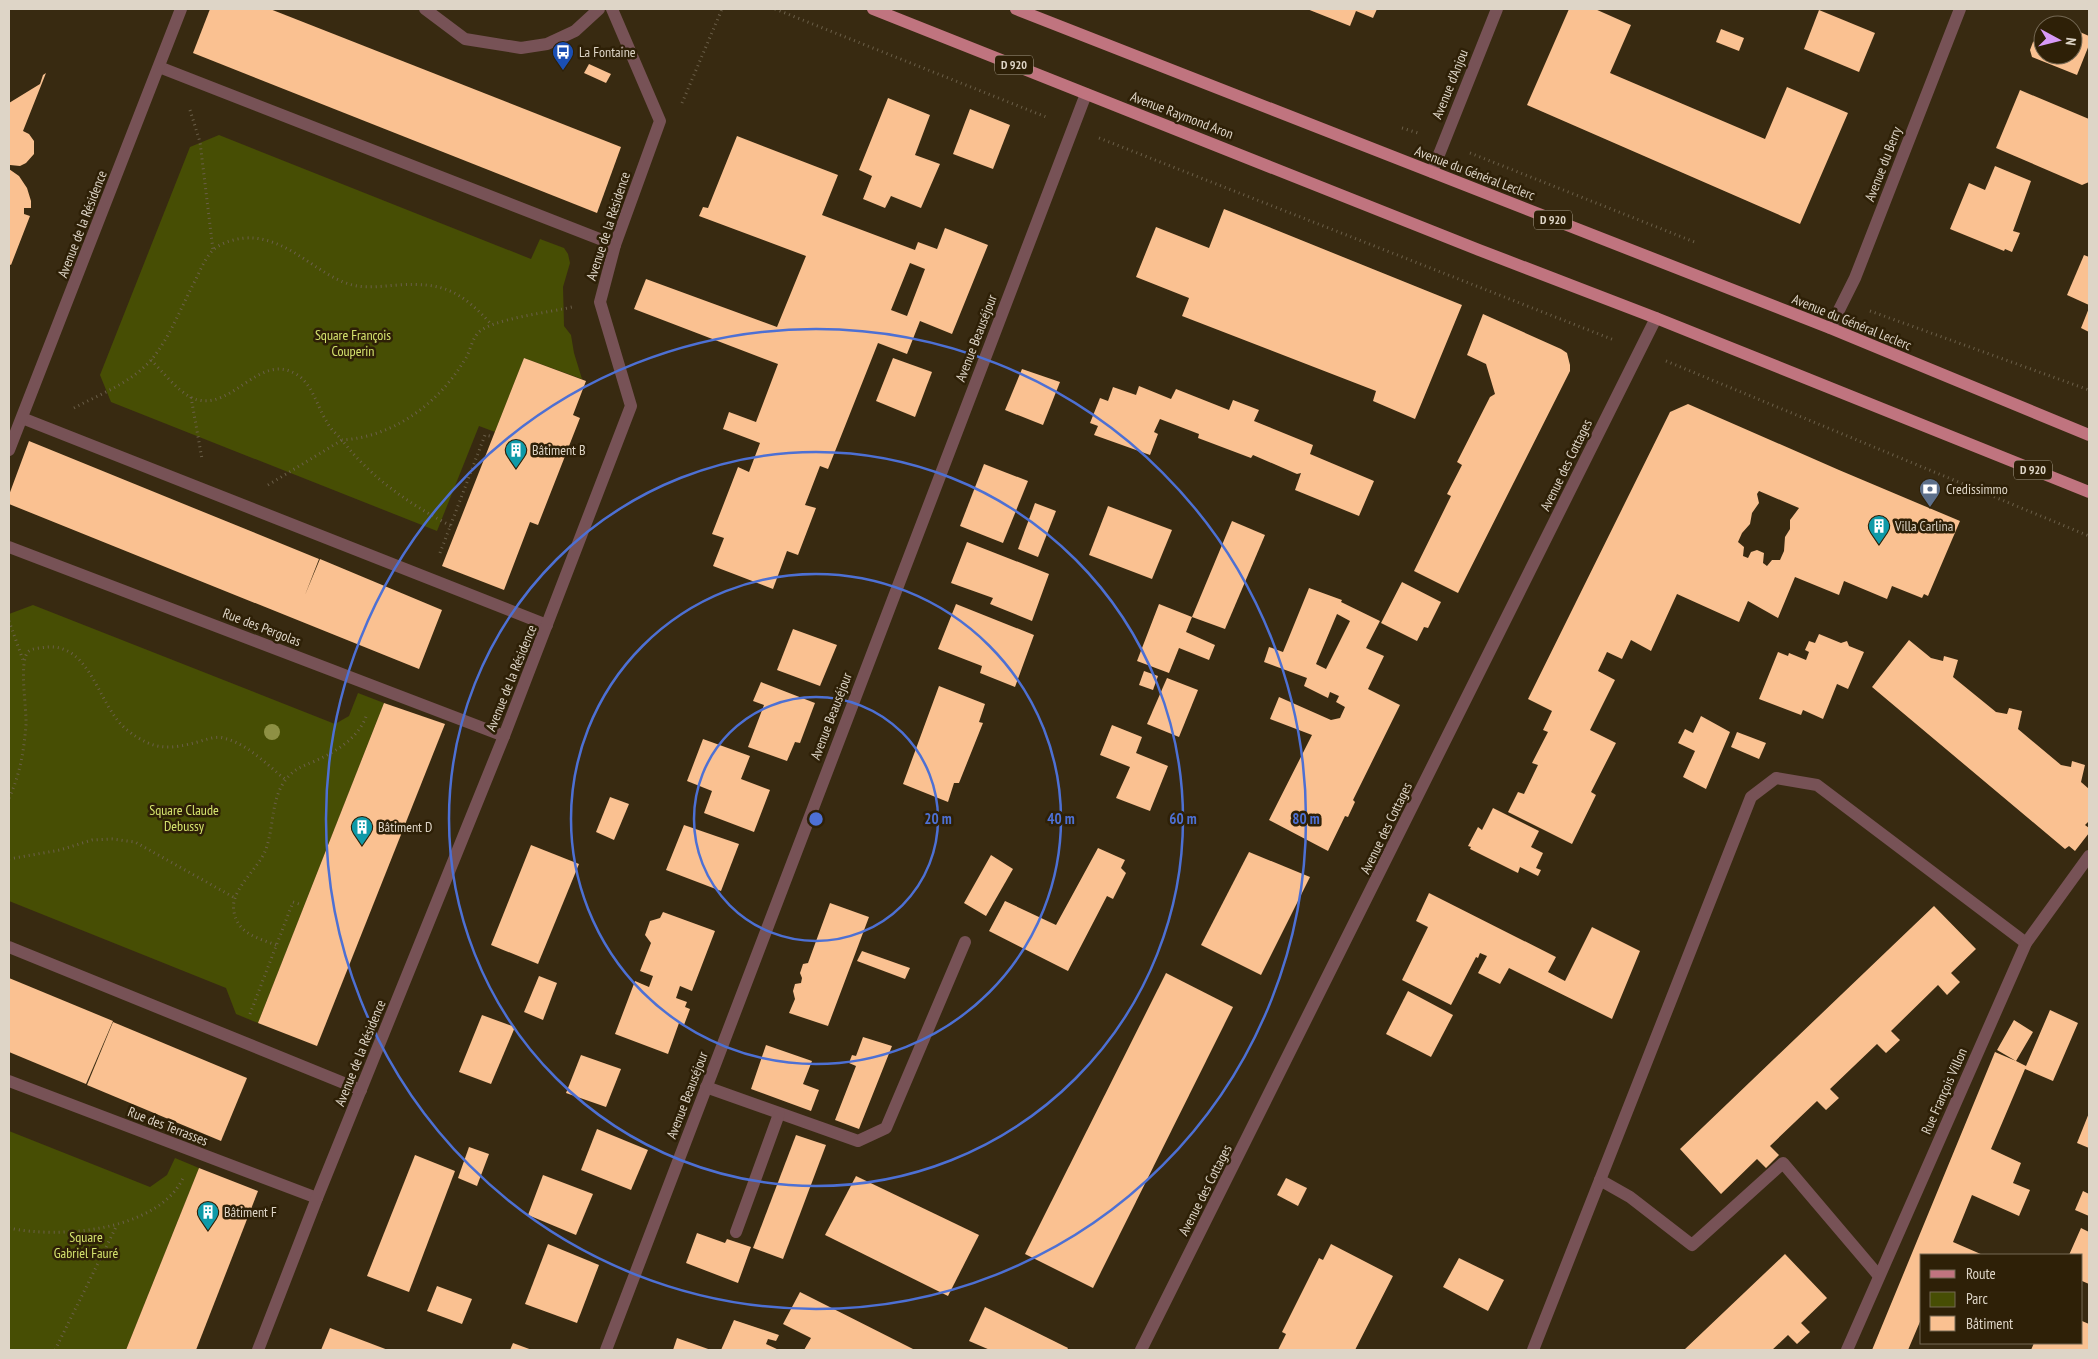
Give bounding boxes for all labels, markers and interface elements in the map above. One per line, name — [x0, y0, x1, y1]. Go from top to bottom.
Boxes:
north arrow — [2033, 15, 2083, 65]
text: N — [2062, 37, 2080, 46]
bus stop icon: La Fontaine — [551, 40, 575, 71]
place label: La Fontaine — [579, 43, 636, 61]
street label: Avenue d'Anjou — [1428, 47, 1472, 121]
road number: D 920 — [995, 56, 1033, 74]
street label: Avenue Raymond Aron — [1128, 87, 1236, 143]
street label: Avenue du Berry — [1860, 123, 1906, 204]
street label: Avenue du Général Leclerc — [1412, 142, 1538, 204]
street label: Avenue de la Résidence — [53, 168, 111, 280]
street label: Avenue de la Résidence — [582, 169, 634, 283]
road number: D 920 — [1534, 210, 1572, 230]
street label: Avenue du Général Leclerc — [1790, 290, 1914, 354]
street label: Avenue Beauséjour — [951, 292, 1001, 384]
park label: Square François Couperin — [315, 326, 391, 360]
street label: Avenue des Cottages — [1536, 416, 1596, 514]
building icon: Bâtiment B — [504, 438, 528, 469]
place label: Bâtiment B — [532, 441, 586, 459]
road number: D 920 — [2014, 460, 2052, 480]
bank icon: Credissimmo — [1918, 477, 1942, 508]
place label: Credissimmo — [1946, 480, 2008, 498]
building icon: Villa Carlina — [1867, 514, 1891, 545]
place label: Villa Carlina — [1894, 517, 1953, 535]
street label: Rue des Pergolas — [220, 604, 304, 650]
street label: Avenue de la Résidence — [481, 622, 541, 734]
street label: Avenue Beauséjour — [806, 670, 856, 762]
street label: Avenue des Cottages — [1356, 779, 1416, 877]
park label: Square Claude Debussy — [149, 801, 219, 835]
text: 20 m — [924, 809, 952, 828]
text: 40 m — [1047, 809, 1075, 828]
text: 60 m — [1169, 809, 1197, 828]
text: 80 m — [1292, 809, 1320, 828]
centre of rings — [807, 810, 825, 828]
building icon: Bâtiment D — [350, 815, 374, 846]
place label: Bâtiment D — [378, 818, 432, 836]
street label: Avenue de la Résidence — [330, 997, 390, 1109]
street label: Rue François Villon — [1917, 1045, 1971, 1137]
street label: Avenue Beauséjour — [662, 1049, 712, 1141]
street label: Rue des Terrasses — [125, 1102, 211, 1150]
street label: Avenue des Cottages — [1174, 1141, 1236, 1239]
building icon: Bâtiment F — [196, 1200, 220, 1231]
place label: Bâtiment F — [224, 1203, 277, 1221]
park label: Square Gabriel Fauré — [54, 1228, 118, 1262]
legend — [1920, 1254, 2083, 1344]
text: Route — [1966, 1264, 1996, 1283]
text: Parc — [1966, 1289, 1988, 1308]
text: Bâtiment — [1966, 1314, 2013, 1333]

